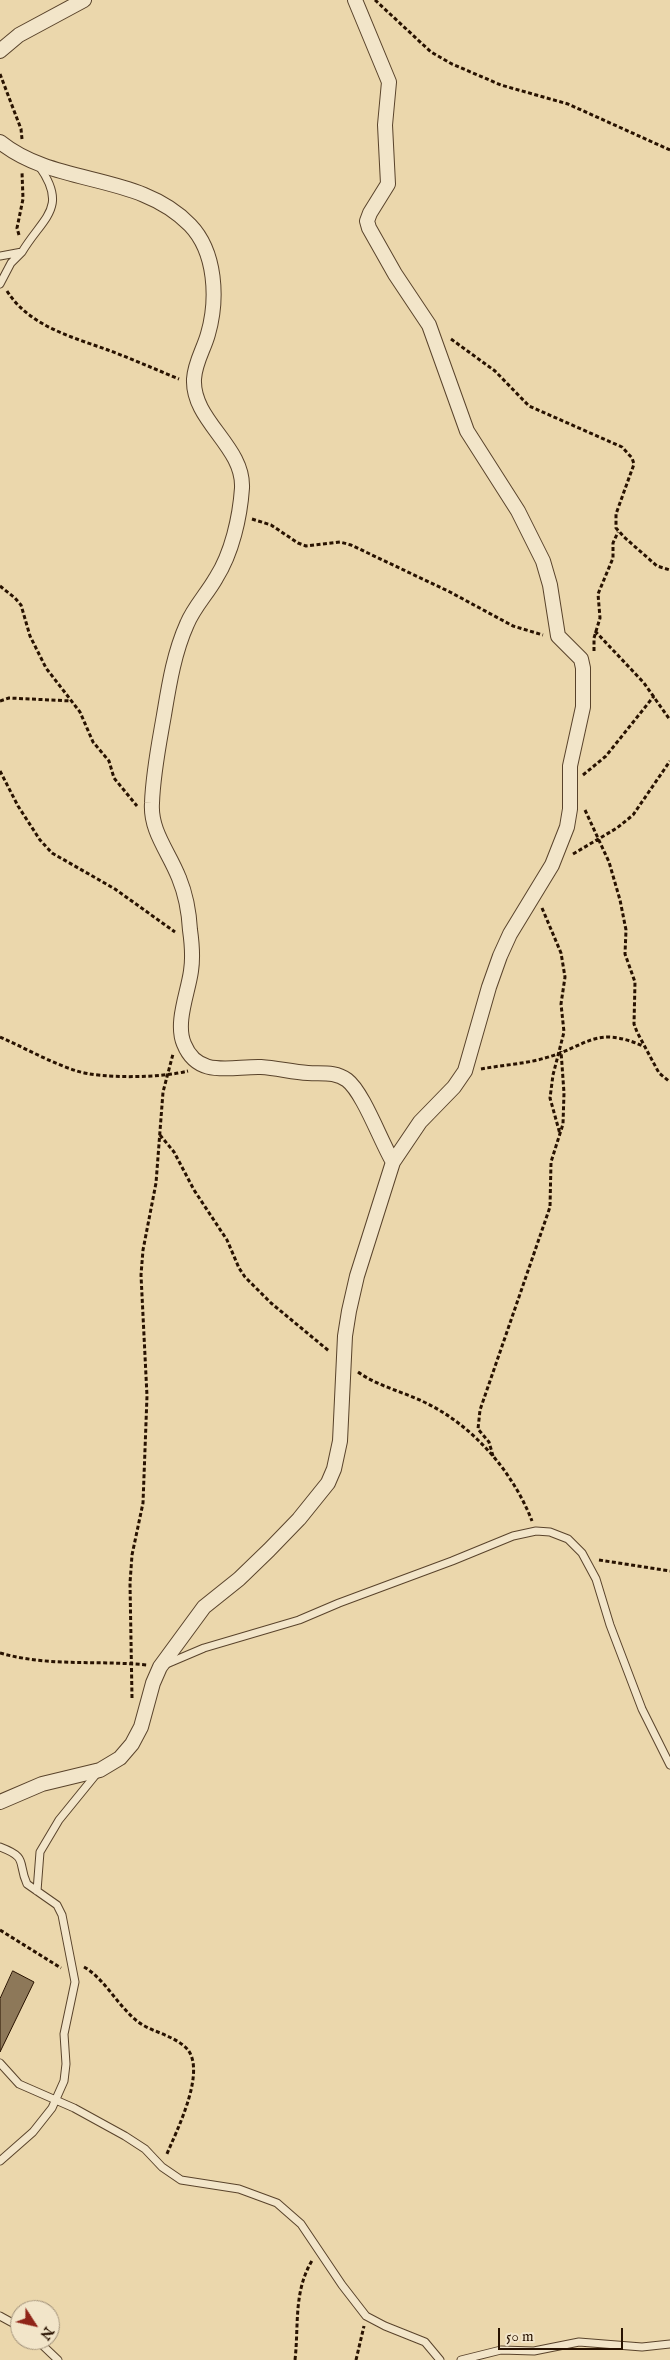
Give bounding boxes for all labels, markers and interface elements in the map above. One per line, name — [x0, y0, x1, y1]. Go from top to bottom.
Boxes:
north arrow — [10, 2300, 60, 2350]
scale bar — [500, 2318, 625, 2350]
text: N — [36, 2323, 57, 2343]
text: 50 m — [506, 2327, 534, 2346]

